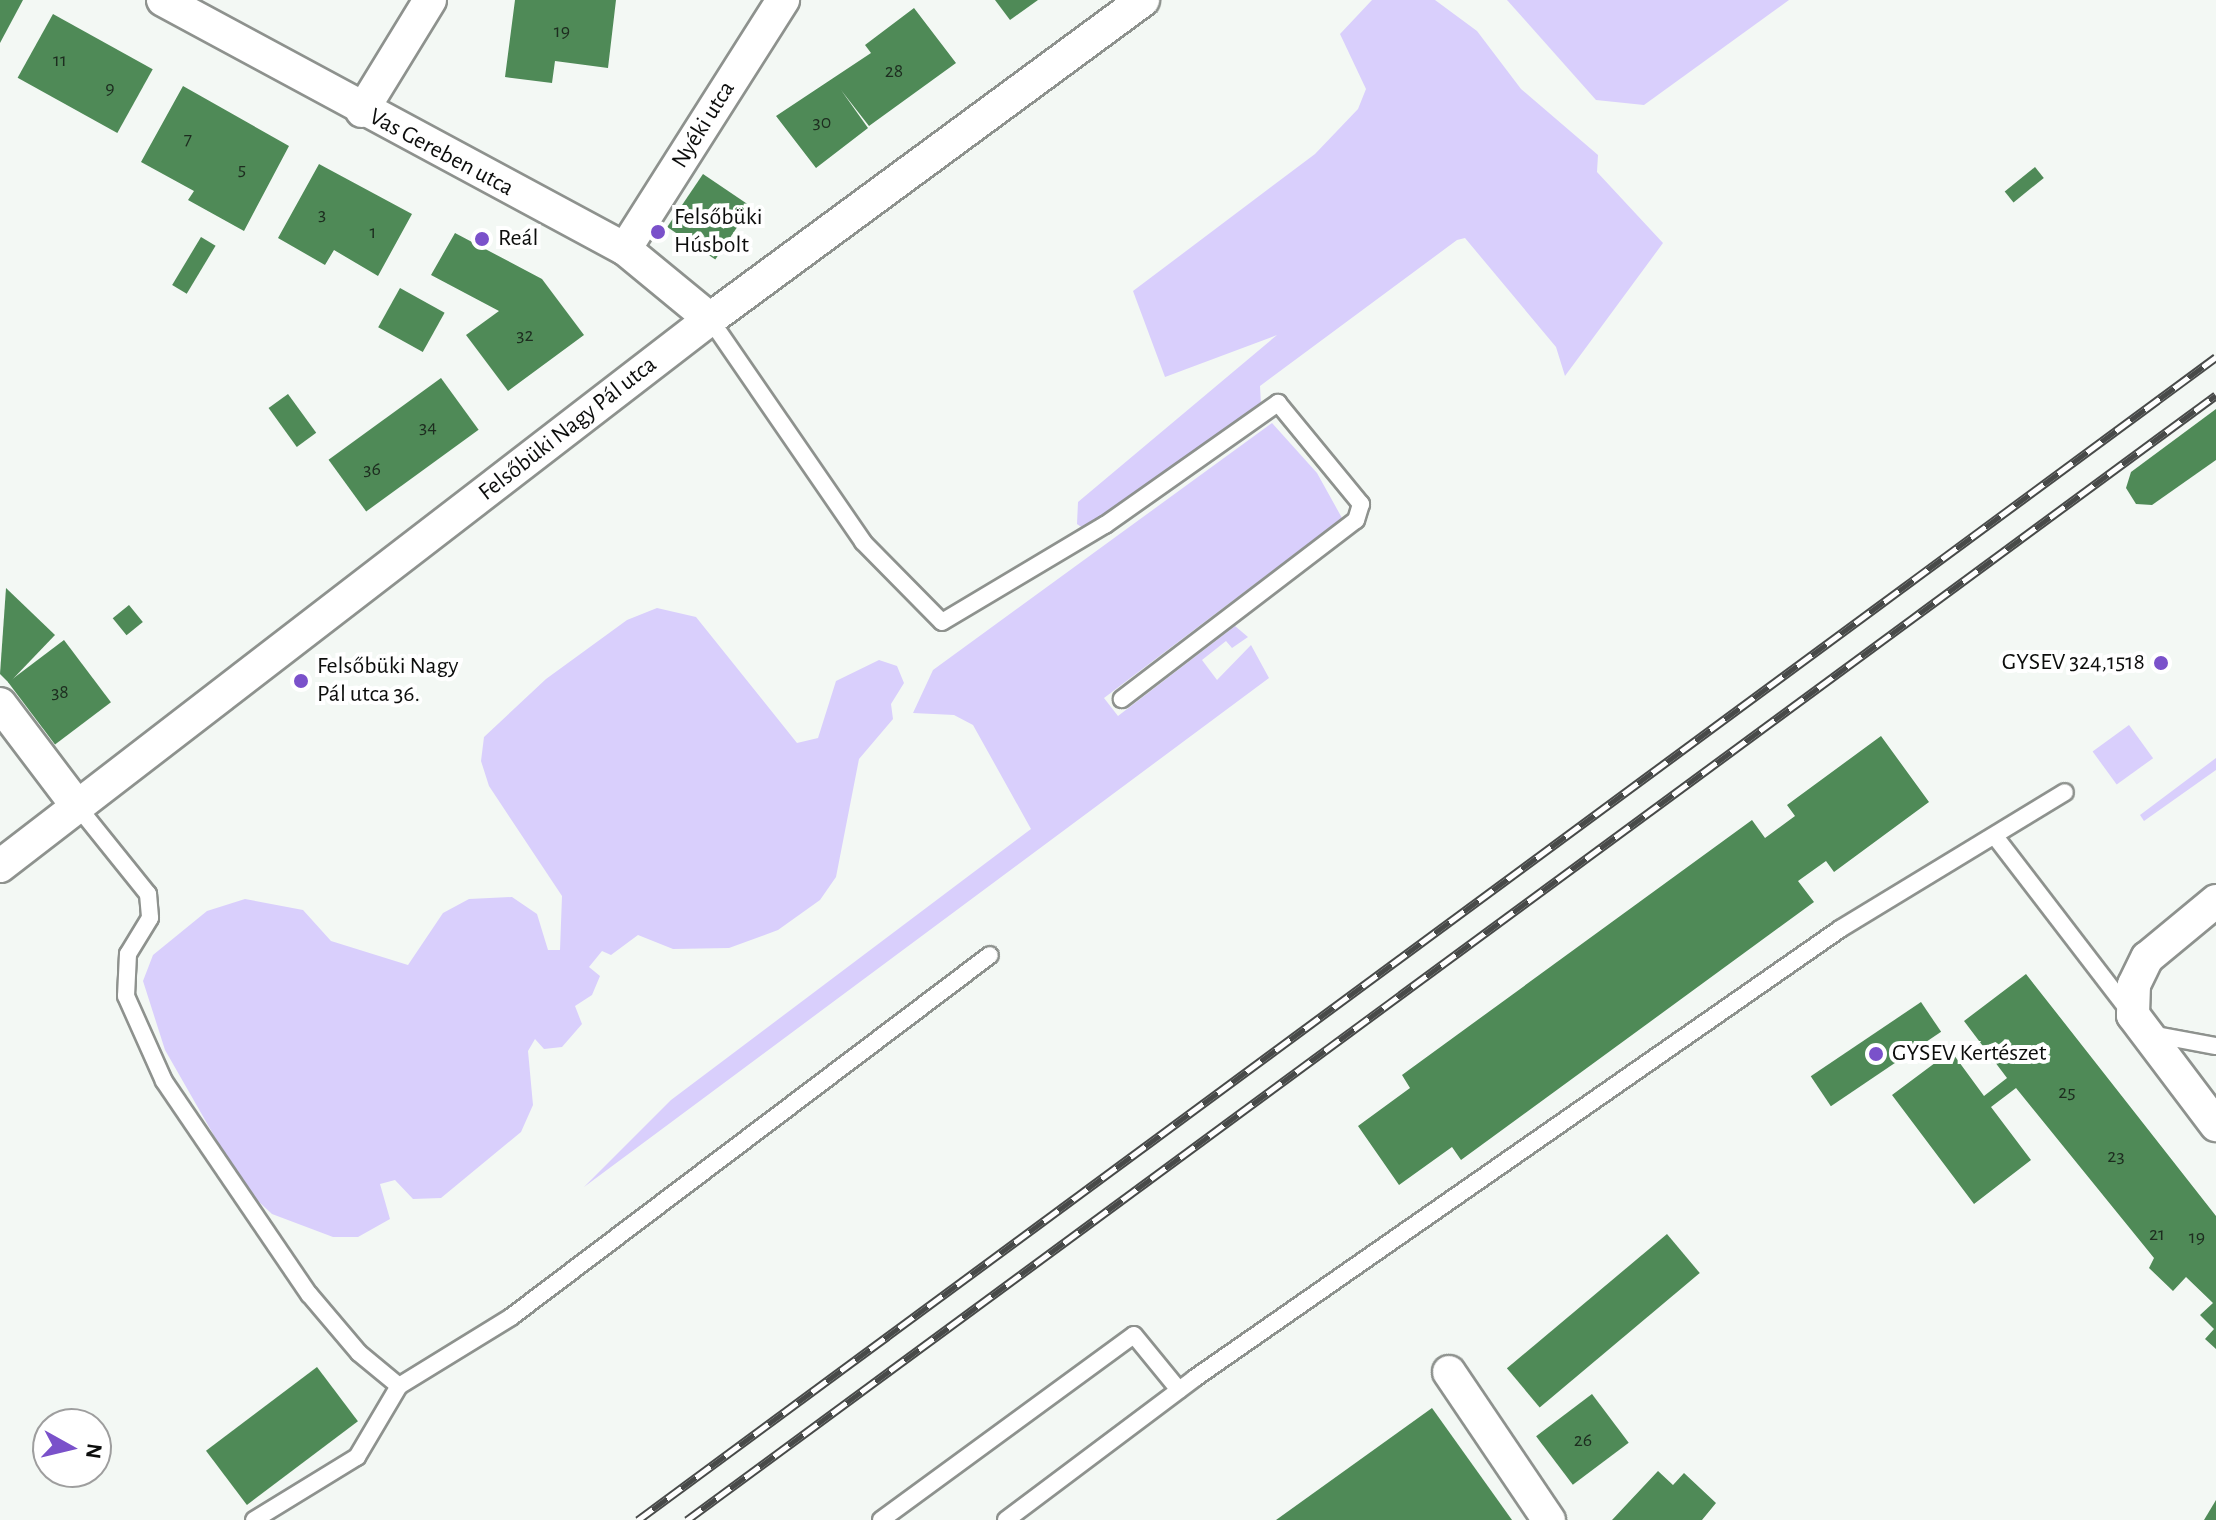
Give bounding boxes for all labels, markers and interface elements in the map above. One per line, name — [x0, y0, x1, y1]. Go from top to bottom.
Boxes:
house number: 19 — [554, 19, 570, 43]
house number: 11 — [53, 48, 67, 72]
house number: 28 — [885, 59, 903, 83]
house number: 9 — [105, 76, 115, 100]
street label: Nyéki utca — [666, 76, 742, 174]
street label: Vas Gereben utca — [364, 103, 518, 203]
house number: 30 — [813, 110, 831, 134]
house number: 7 — [184, 127, 192, 151]
house number: 5 — [238, 157, 246, 181]
house number: 3 — [318, 202, 326, 226]
place label: Felsőbüki Húsbolt — [674, 204, 763, 260]
house number: 1 — [370, 220, 376, 244]
marker: Felsőbüki Húsbolt — [649, 223, 667, 241]
place label: Reál — [498, 225, 539, 253]
marker: Reál — [473, 230, 491, 248]
house number: 32 — [516, 323, 534, 347]
street label: Felsőbüki Nagy Pál utca — [473, 351, 663, 507]
house number: 34 — [419, 415, 437, 439]
house number: 36 — [363, 457, 381, 481]
place label: GYSEV 324,1518 — [2002, 649, 2145, 677]
place label: Felsőbüki Nagy Pál utca 36. — [317, 653, 458, 709]
marker: GYSEV 324,1518 — [2152, 654, 2170, 672]
marker: Felsőbüki Nagy Pál utca 36. — [292, 672, 310, 690]
house number: 38 — [51, 680, 69, 704]
place label: GYSEV Kertészet — [1892, 1040, 2046, 1068]
marker: GYSEV Kertészet — [1867, 1045, 1885, 1063]
house number: 25 — [2058, 1080, 2076, 1104]
house number: 23 — [2107, 1144, 2125, 1168]
house number: 21 — [2149, 1222, 2165, 1246]
house number: 19 — [2189, 1225, 2205, 1249]
north arrow — [32, 1408, 112, 1488]
house number: 26 — [1574, 1428, 1592, 1452]
text: N — [82, 1442, 106, 1460]

